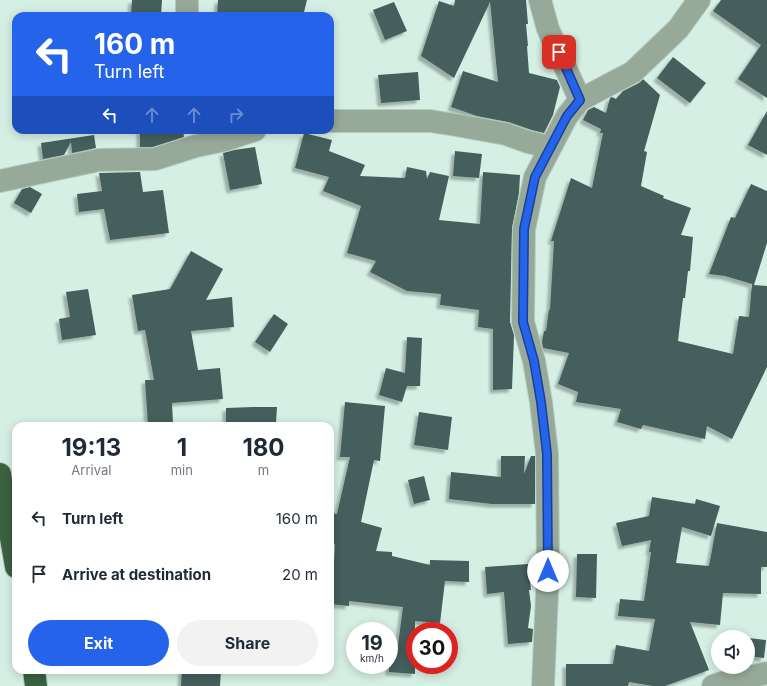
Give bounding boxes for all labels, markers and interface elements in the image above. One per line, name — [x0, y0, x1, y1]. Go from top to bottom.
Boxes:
text: 160 m — [94, 27, 175, 61]
icon: left — [28, 28, 80, 80]
pin — [542, 35, 576, 69]
icon: arrive — [548, 41, 570, 63]
text: Turn left — [94, 61, 164, 82]
icon: left — [99, 104, 121, 126]
icon: ahead — [141, 104, 163, 126]
icon: ahead — [183, 104, 205, 126]
icon: right — [225, 104, 247, 126]
text: 19:13 — [61, 433, 121, 462]
text: 1 — [177, 433, 187, 462]
text: 180 — [242, 433, 285, 462]
text: Arrival — [71, 462, 111, 478]
text: min — [171, 462, 193, 478]
text: m — [258, 462, 269, 478]
icon: left — [28, 507, 50, 529]
text: Turn left — [62, 509, 123, 528]
text: 160 m — [276, 509, 318, 528]
position arrow — [527, 550, 569, 592]
icon: arrive — [28, 563, 50, 585]
text: Arrive at destination — [62, 565, 211, 584]
text: 20 m — [282, 565, 318, 584]
button: Exit — [28, 620, 169, 666]
button: Share — [177, 620, 318, 666]
speed limit sign: 30 — [406, 622, 458, 674]
map controls — [711, 630, 755, 674]
button: sound — [711, 630, 755, 674]
text: 19 — [361, 631, 383, 655]
text: km/h — [360, 652, 384, 664]

